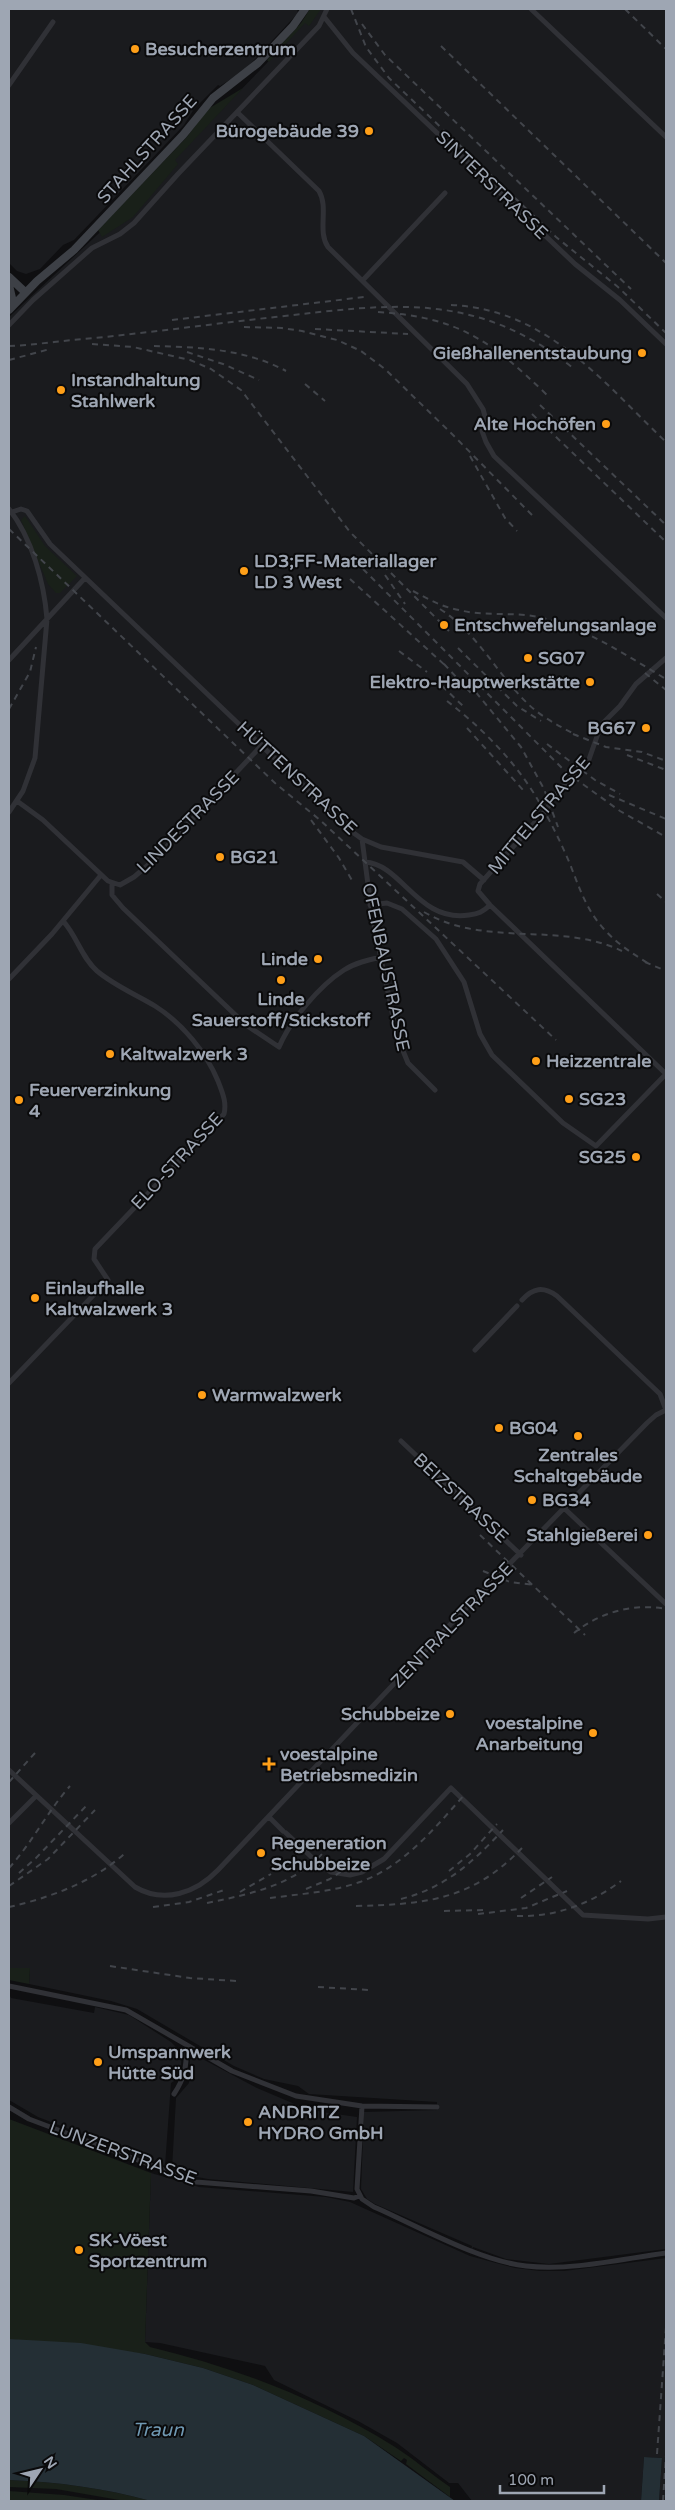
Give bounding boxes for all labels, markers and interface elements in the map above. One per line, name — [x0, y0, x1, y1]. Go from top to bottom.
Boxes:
place label: Besucherzentrum — [145, 38, 296, 60]
marker: Besucherzentrum — [129, 43, 141, 55]
street label: STAHLSTRASSE — [92, 90, 202, 208]
place label: Bürogebäude 39 — [215, 120, 359, 142]
marker: Bürogebäude 39 — [363, 125, 375, 137]
street label: SINTERSTRASSE — [431, 126, 553, 244]
place label: Gießhallenentstaubung — [433, 342, 632, 364]
marker: Gießhallenentstaubung — [636, 347, 648, 359]
place label: Instandhaltung Stahlwerk — [71, 369, 201, 412]
marker: Instandhaltung Stahlwerk — [55, 384, 67, 396]
place label: Alte Hochöfen — [473, 413, 596, 435]
marker: Alte Hochöfen — [600, 418, 612, 430]
place label: LD3;FF-Materiallager LD 3 West — [254, 550, 437, 593]
marker: LD3;FF-Materiallager LD 3 West — [238, 565, 250, 577]
place label: Entschwefelungsanlage — [454, 614, 657, 636]
marker: Entschwefelungsanlage — [438, 619, 450, 631]
place label: SG07 — [538, 647, 585, 669]
marker: SG07 — [522, 652, 534, 664]
place label: Elektro-Hauptwerkstätte — [369, 671, 580, 693]
marker: Elektro-Hauptwerkstätte — [584, 676, 596, 688]
street label: HÜTTENSTRASSE — [232, 717, 362, 839]
place label: BG67 — [587, 717, 636, 739]
marker: BG67 — [640, 722, 652, 734]
street label: MITTELSTRASSE — [483, 751, 595, 879]
street label: LINDESTRASSE — [132, 766, 244, 878]
place label: BG21 — [230, 846, 279, 868]
marker: BG21 — [214, 851, 226, 863]
street label: OFENBAUSTRASSE — [357, 881, 415, 1053]
place label: Linde — [261, 948, 308, 970]
marker: Linde — [312, 953, 324, 965]
marker: Linde Sauerstoff/Stickstoff — [275, 974, 287, 986]
place label: Linde Sauerstoff/Stickstoff — [192, 988, 371, 1031]
place label: Kaltwalzwerk 3 — [120, 1043, 248, 1065]
marker: Kaltwalzwerk 3 — [104, 1048, 116, 1060]
place label: Heizzentrale — [546, 1050, 651, 1072]
marker: Heizzentrale — [530, 1055, 542, 1067]
place label: Feuerverzinkung 4 — [29, 1079, 171, 1122]
place label: SG23 — [579, 1088, 626, 1110]
marker: SG23 — [563, 1093, 575, 1105]
marker: Feuerverzinkung 4 — [13, 1094, 25, 1106]
street label: ELO-STRASSE — [126, 1108, 228, 1214]
place label: SG25 — [579, 1146, 626, 1168]
marker: SG25 — [630, 1151, 642, 1163]
place label: Einlaufhalle Kaltwalzwerk 3 — [45, 1277, 173, 1320]
marker: Einlaufhalle Kaltwalzwerk 3 — [29, 1292, 41, 1304]
place label: Warmwalzwerk — [212, 1384, 342, 1406]
marker: Warmwalzwerk — [196, 1389, 208, 1401]
place label: BG04 — [509, 1417, 558, 1439]
marker: BG04 — [493, 1422, 505, 1434]
marker: Zentrales Schaltgebäude — [572, 1430, 584, 1442]
place label: Zentrales Schaltgebäude — [514, 1444, 642, 1487]
street label: BEIZSTRASSE — [409, 1448, 513, 1548]
place label: BG34 — [542, 1489, 591, 1511]
marker: BG34 — [526, 1494, 538, 1506]
place label: Stahlgießerei — [526, 1524, 638, 1546]
marker: Stahlgießerei — [642, 1529, 654, 1541]
street label: ZENTRALSTRASSE — [386, 1558, 518, 1692]
place label: Schubbeize — [341, 1703, 440, 1725]
marker: Schubbeize — [444, 1708, 456, 1720]
place label: voestalpine Anarbeitung — [476, 1712, 583, 1755]
marker: voestalpine Anarbeitung — [587, 1727, 599, 1739]
place label: voestalpine Betriebsmedizin — [280, 1743, 418, 1786]
marker: voestalpine Betriebsmedizin — [262, 1757, 276, 1771]
place label: Regeneration Schubbeize — [271, 1832, 387, 1875]
marker: Regeneration Schubbeize — [255, 1847, 267, 1859]
place label: Umspannwerk Hütte Süd — [108, 2041, 231, 2084]
marker: Umspannwerk Hütte Süd — [92, 2056, 104, 2068]
place label: ANDRITZ HYDRO GmbH — [258, 2101, 384, 2144]
street label: LUNZERSTRASSE — [46, 2116, 200, 2190]
marker: ANDRITZ HYDRO GmbH — [242, 2116, 254, 2128]
place label: SK-Vöest Sportzentrum — [89, 2229, 207, 2272]
marker: SK-Vöest Sportzentrum — [73, 2244, 85, 2256]
water label: Traun — [132, 2419, 184, 2441]
north arrow — [15, 2445, 65, 2495]
text: N — [40, 2453, 60, 2472]
scale bar — [500, 2462, 604, 2494]
text: 100 m — [508, 2471, 554, 2489]

